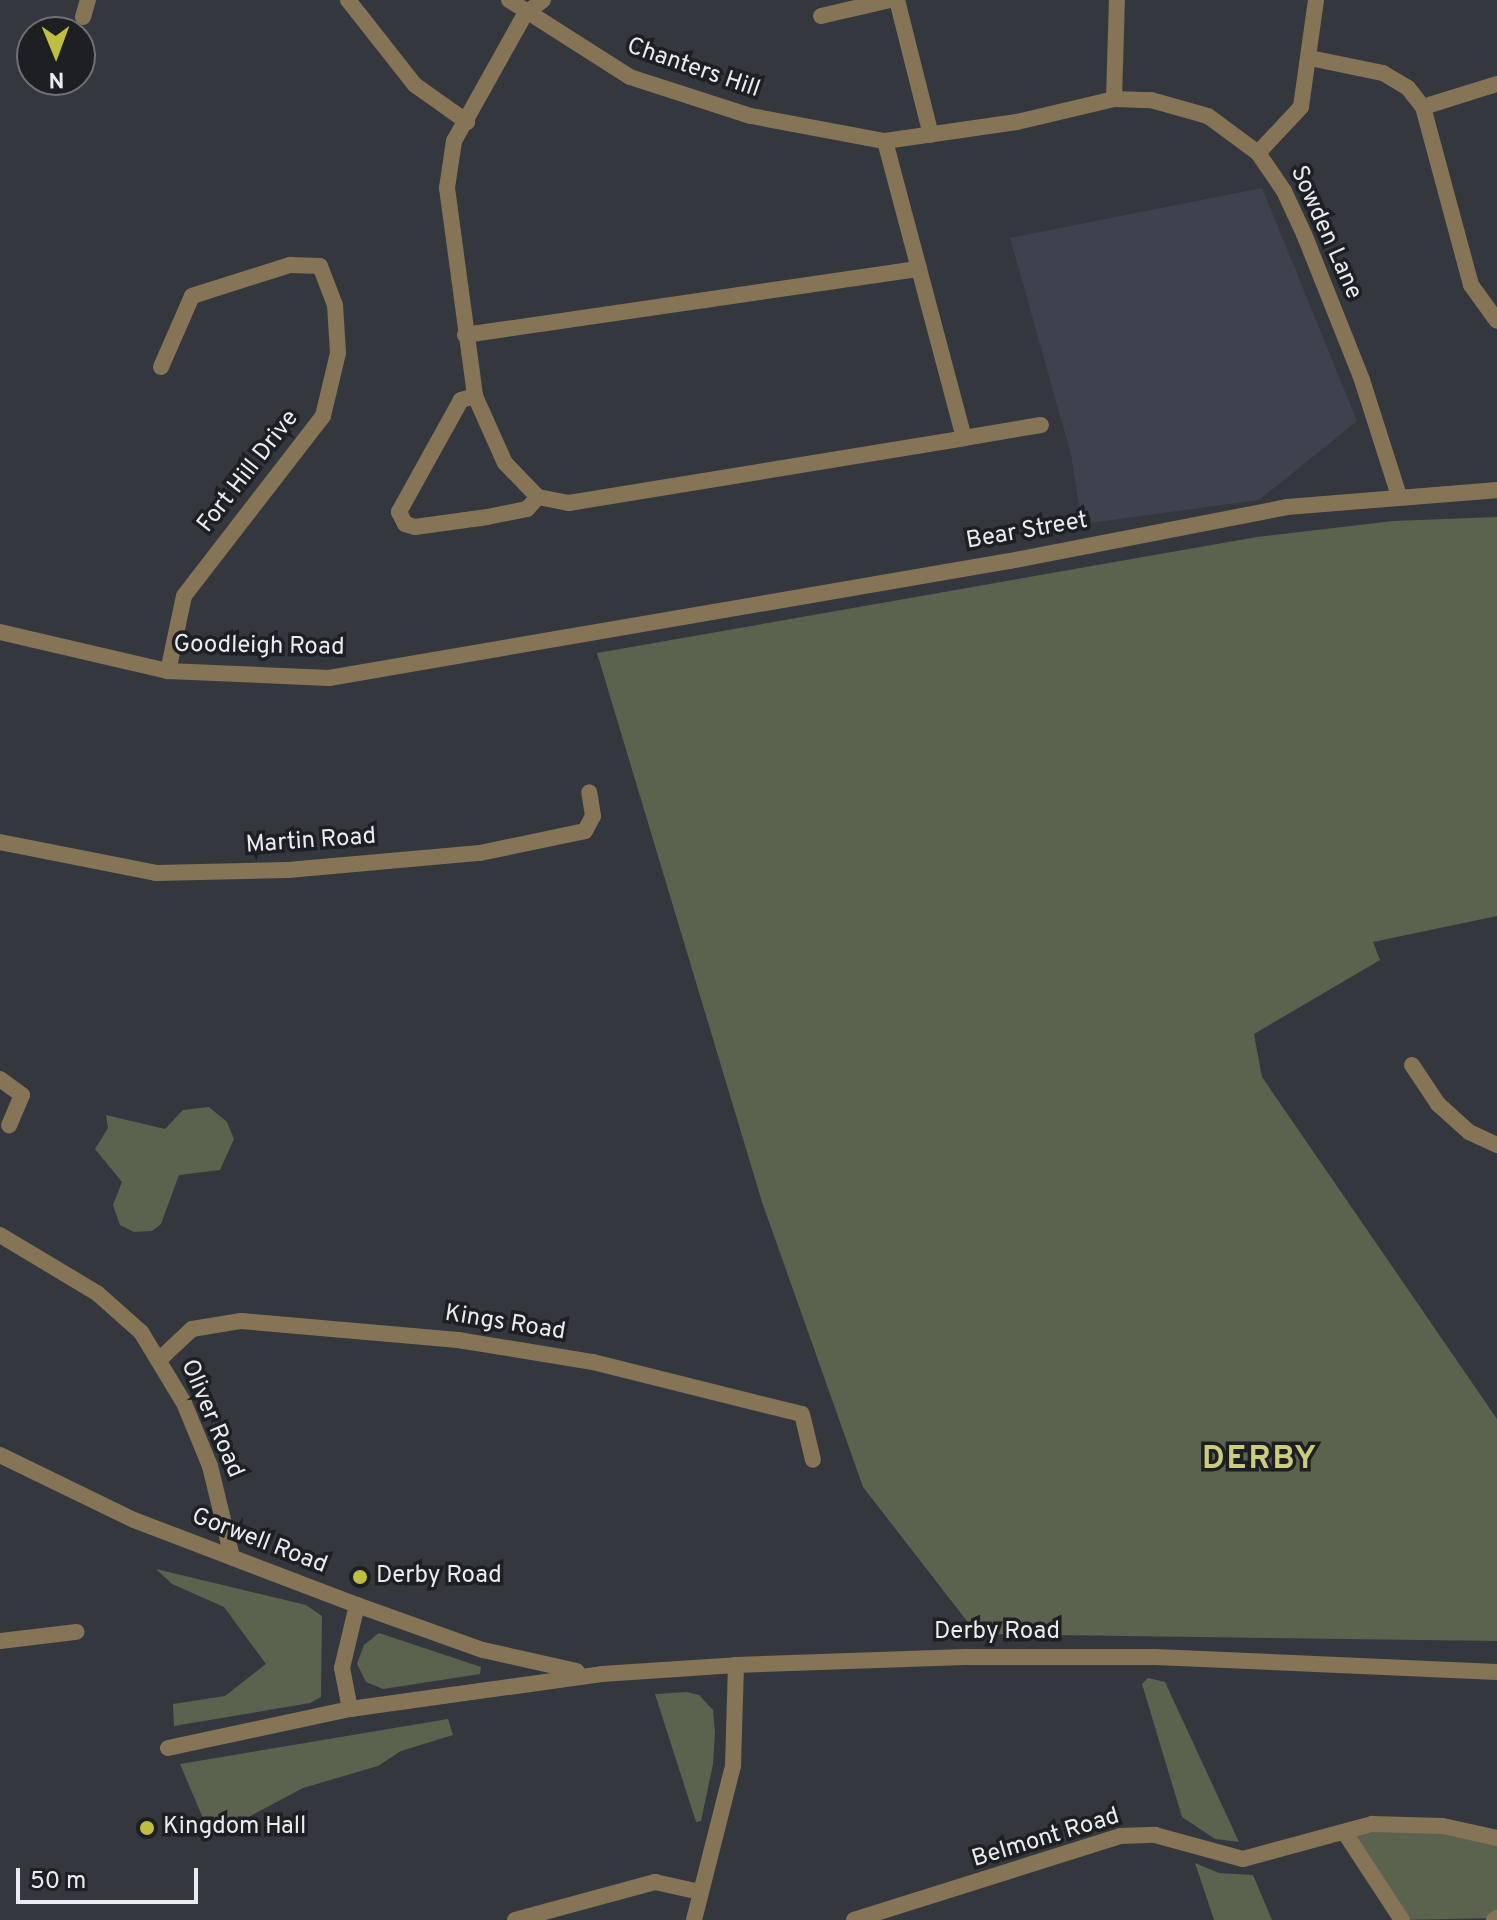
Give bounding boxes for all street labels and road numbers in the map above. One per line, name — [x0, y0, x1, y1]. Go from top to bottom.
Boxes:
street label: Chanters Hill — [623, 33, 763, 105]
street label: Sowden Lane — [1283, 162, 1367, 304]
street label: Fort Hill Drive — [192, 405, 306, 539]
street label: Bear Street — [964, 507, 1090, 557]
street label: Goodleigh Road — [173, 631, 345, 663]
street label: Martin Road — [245, 823, 377, 861]
street label: Kings Road — [443, 1300, 567, 1348]
street label: Oliver Road — [173, 1355, 249, 1483]
street label: Gorwell Road — [187, 1503, 331, 1581]
street label: Derby Road — [934, 1619, 1060, 1647]
street label: Belmont Road — [969, 1803, 1123, 1875]

